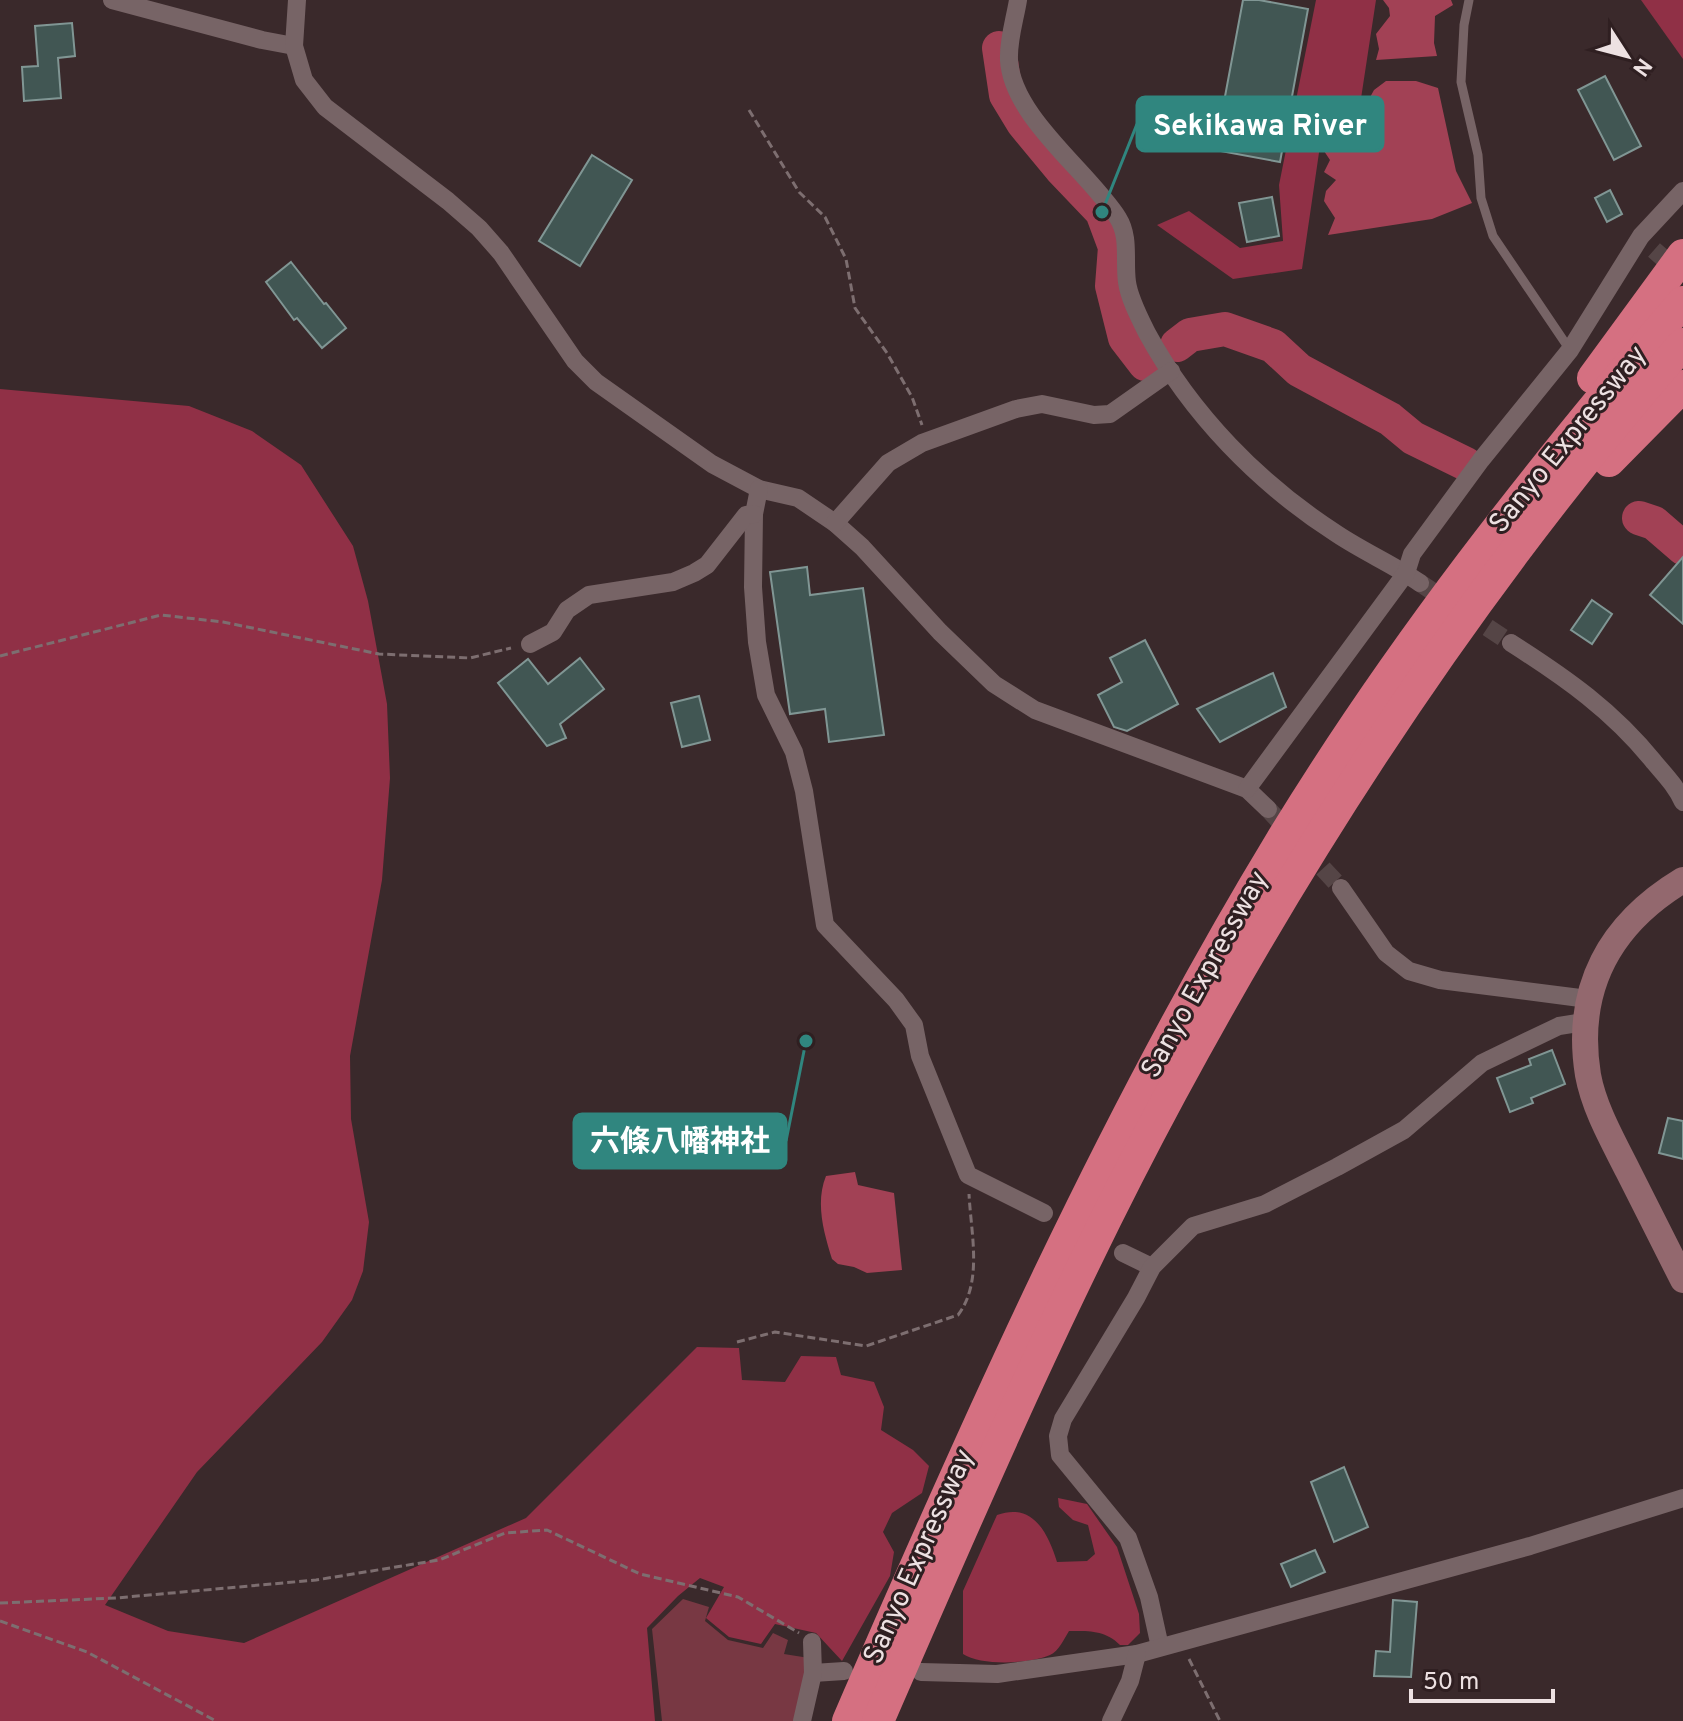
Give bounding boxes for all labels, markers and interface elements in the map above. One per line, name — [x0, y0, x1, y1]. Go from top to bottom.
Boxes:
north arrow — [1587, 16, 1667, 96]
text: N — [1626, 52, 1657, 81]
callout: Sekikawa River — [1137, 97, 1383, 151]
text: Sekikawa River — [1153, 109, 1367, 146]
street label: Sanyo Expressway — [1482, 339, 1656, 541]
street label: Sanyo Expressway — [1134, 865, 1278, 1085]
callout: 六條八幡神社 — [574, 1114, 786, 1168]
text: 六條八幡神社 — [590, 1125, 770, 1162]
street label: Sanyo Expressway — [856, 1444, 984, 1670]
scale bar — [1411, 1653, 1553, 1703]
text: 50 m — [1423, 1668, 1479, 1698]

